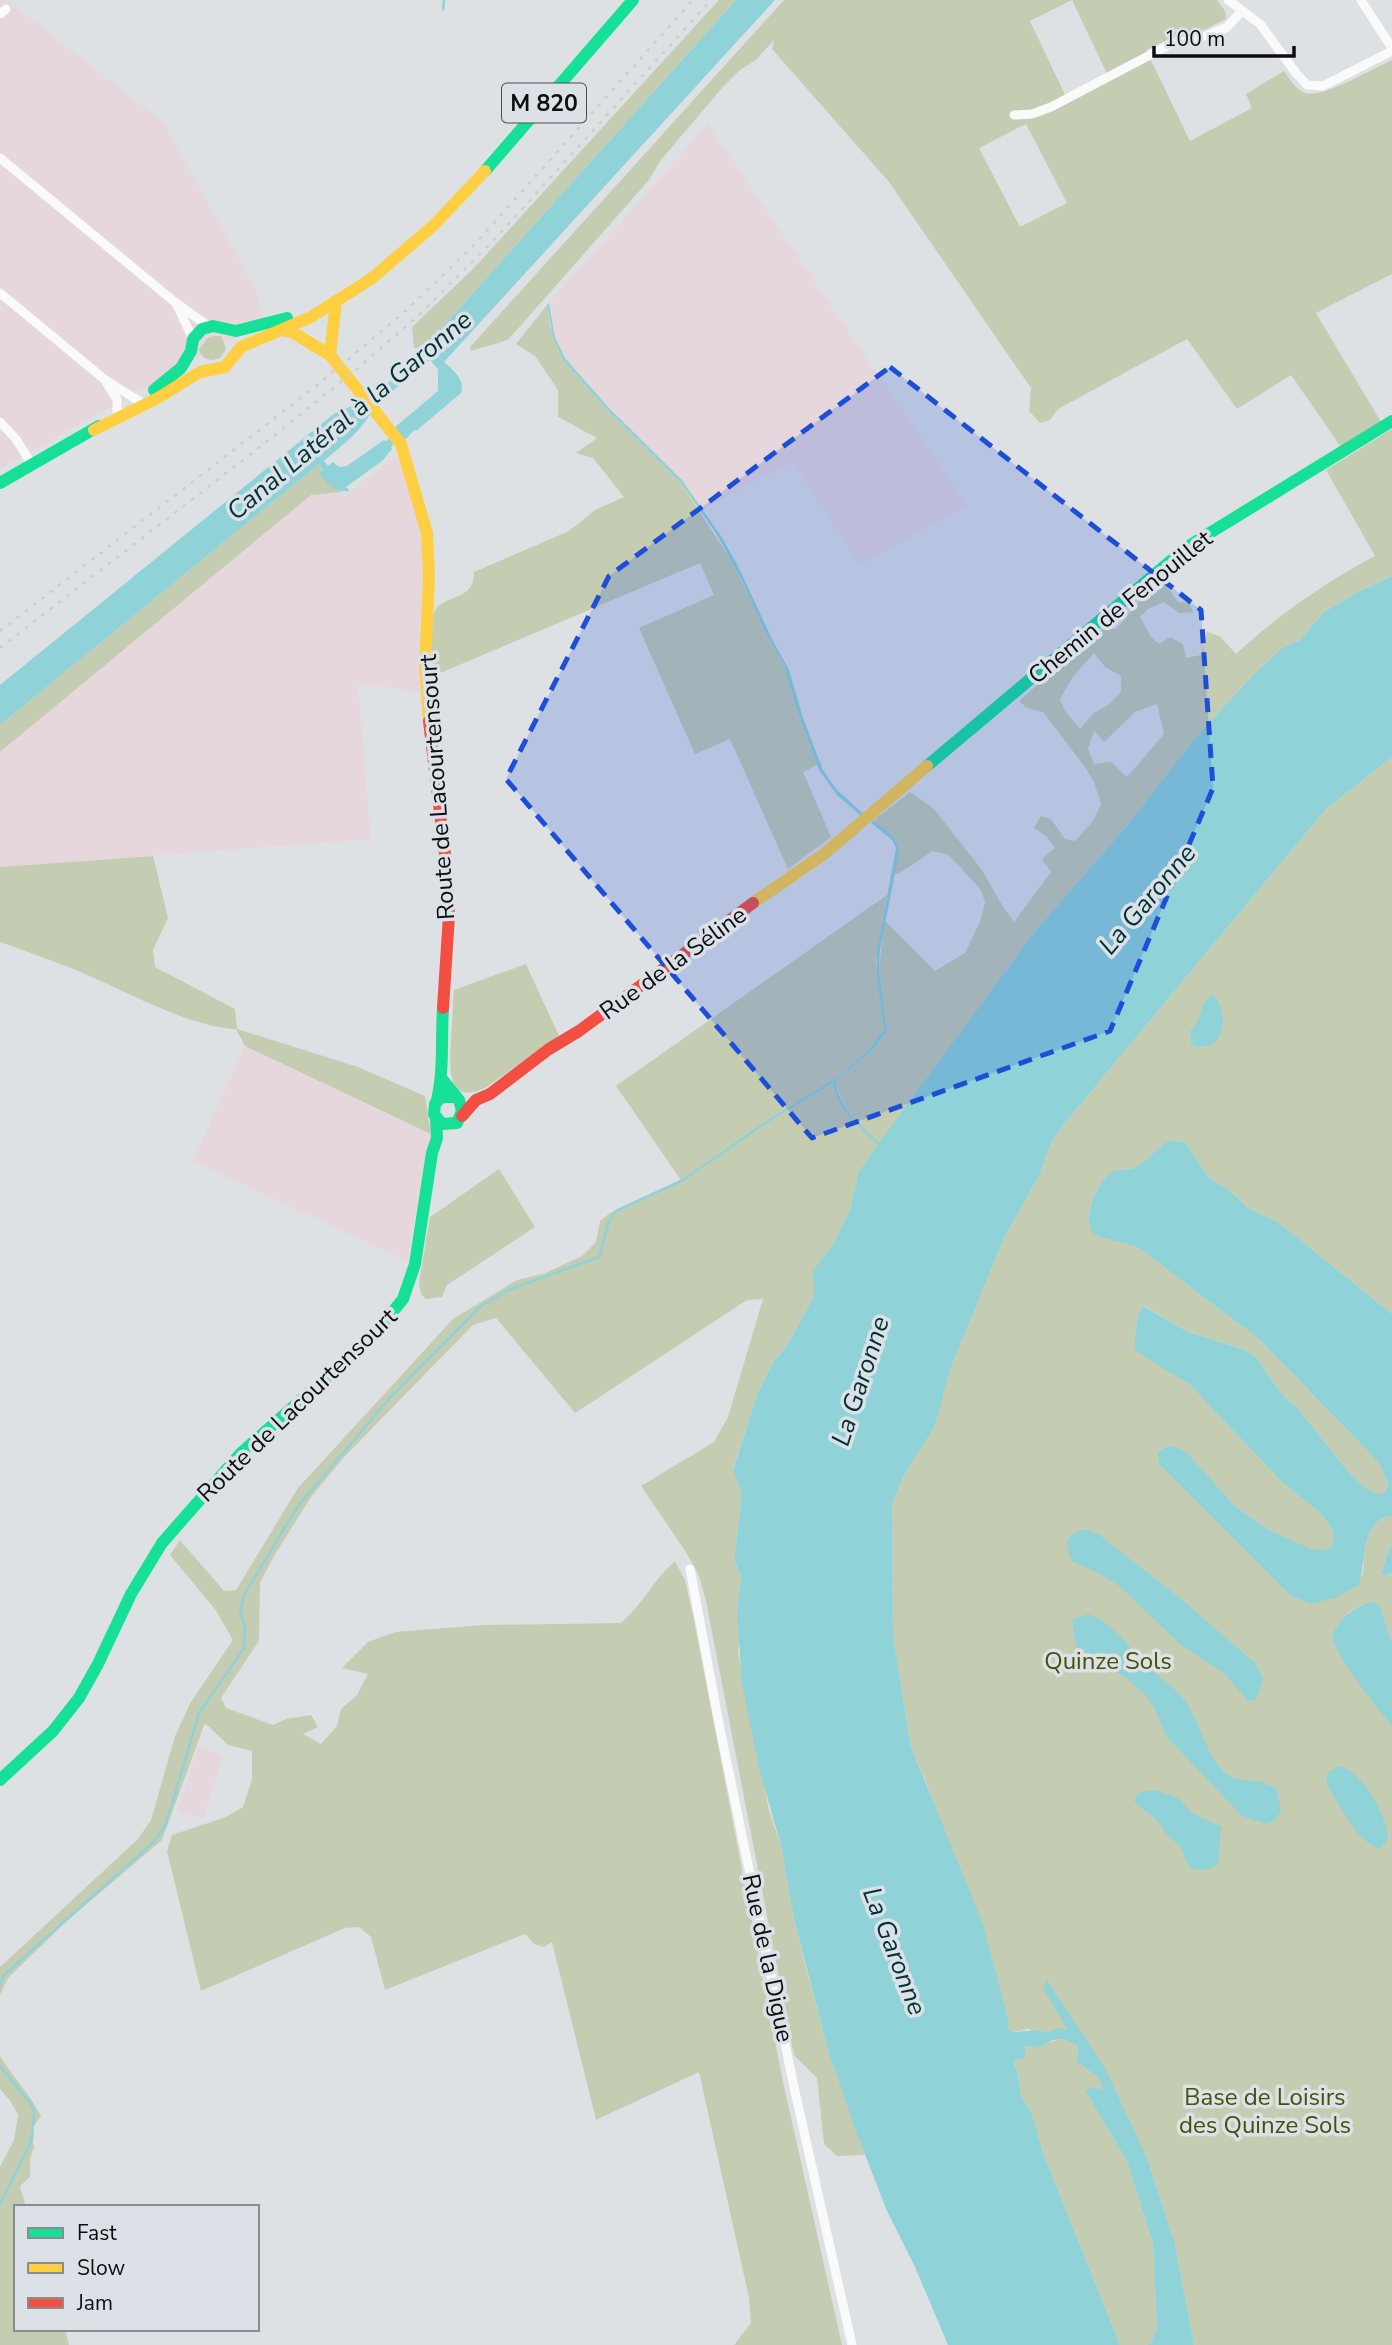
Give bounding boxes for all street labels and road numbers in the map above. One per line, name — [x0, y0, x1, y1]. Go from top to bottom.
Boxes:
road number: M 820 — [502, 83, 586, 122]
street label: Chemin de Fenouillet — [1021, 522, 1219, 691]
street label: Route de Lacourtensourt — [412, 653, 462, 921]
street label: Rue de la Séline — [593, 899, 753, 1027]
street label: Route de Lacourtensourt — [190, 1301, 404, 1509]
street label: Rue de la Digue — [735, 1871, 801, 2045]

